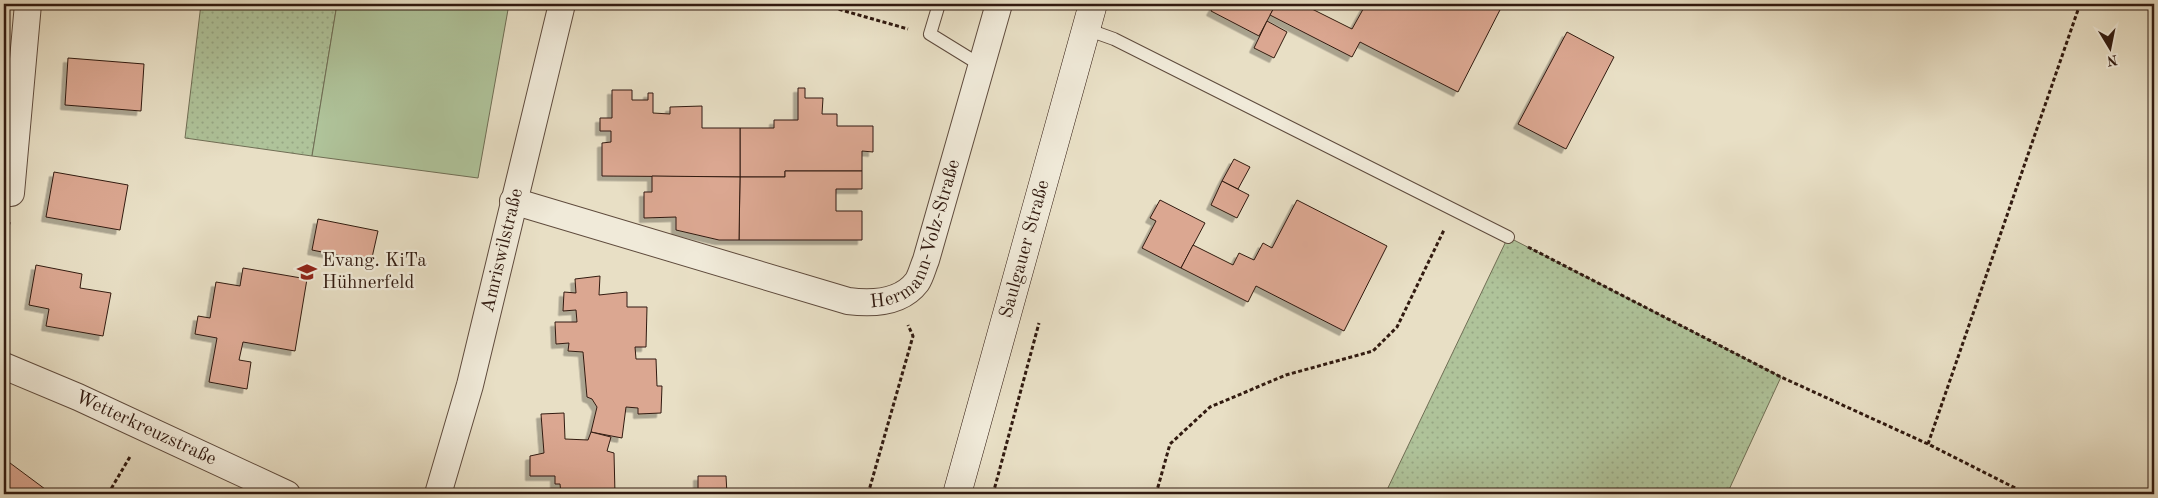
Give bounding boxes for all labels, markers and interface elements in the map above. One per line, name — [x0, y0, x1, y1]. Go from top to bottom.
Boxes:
north arrow — [2086, 22, 2136, 72]
text: N — [2105, 52, 2119, 68]
street label: Hermann-Volz-Straße — [869, 157, 964, 312]
street label: Saulgauer Straße — [997, 178, 1053, 320]
street label: Amriswilstraße — [478, 187, 527, 314]
place label: Evang. KiTa Hühnerfeld — [322, 252, 427, 293]
school or university icon: Evang. KiTa Hühnerfeld — [296, 261, 318, 283]
street label: Wetterkreuzstraße — [72, 388, 219, 469]

